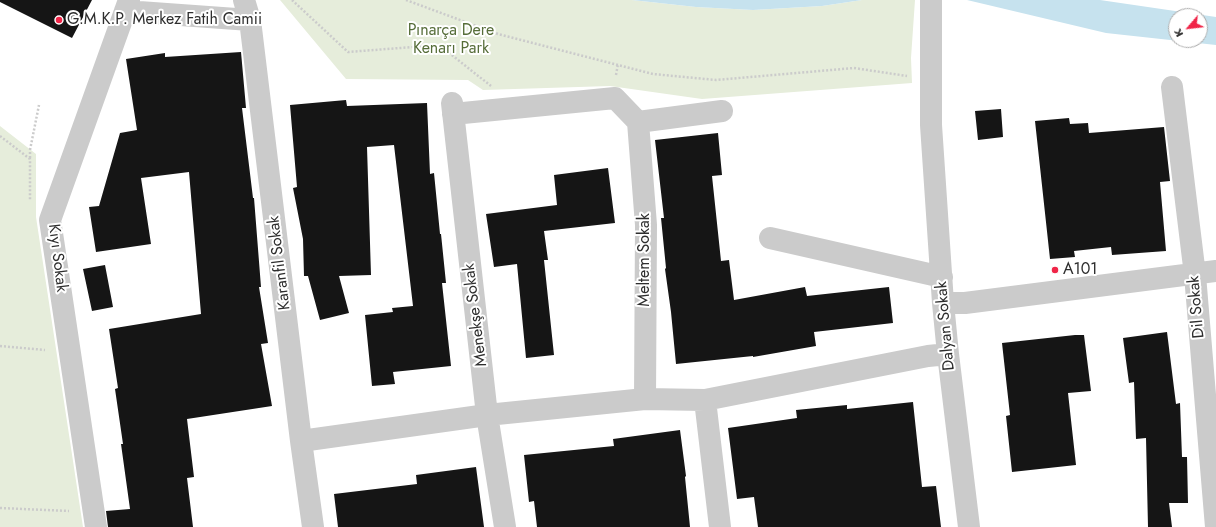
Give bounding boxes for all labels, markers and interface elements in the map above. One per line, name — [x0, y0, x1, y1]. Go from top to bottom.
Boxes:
north arrow — [1168, 8, 1208, 48]
place label: G.M.K.P. Merkez Fatih Camii — [67, 10, 262, 30]
marker: G.M.K.P. Merkez Fatih Camii — [54, 15, 64, 25]
park label: Pınarça Dere Kenarı Park — [408, 21, 494, 59]
text: K — [1169, 26, 1187, 40]
street label: Meltem Sokak — [635, 213, 655, 307]
street label: Karanfil Sokak — [265, 215, 295, 311]
street label: Kıyı Sokak — [43, 223, 71, 293]
place label: A101 — [1063, 260, 1098, 280]
street label: Menekşe Sokak — [460, 262, 492, 368]
marker: A101 — [1050, 265, 1060, 275]
street label: Dil Sokak — [1185, 275, 1209, 339]
street label: Dalyan Sokak — [933, 281, 959, 371]

